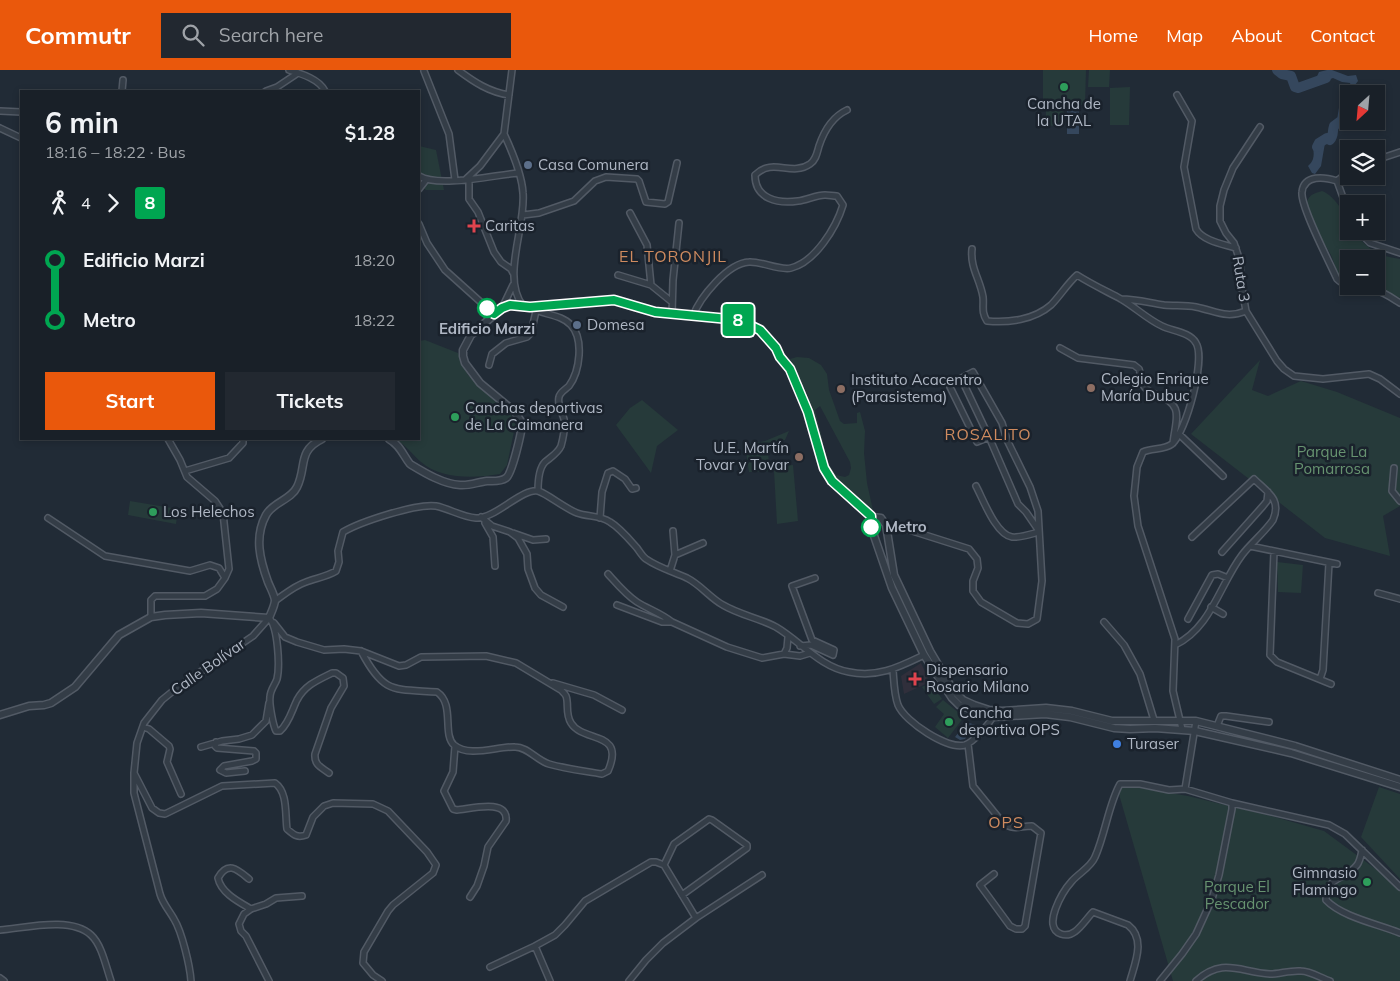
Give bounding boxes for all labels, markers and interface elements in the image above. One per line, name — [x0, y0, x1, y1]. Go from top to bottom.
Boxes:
search box — [161, 13, 511, 58]
text: Commutr — [25, 20, 131, 50]
icon: search — [179, 21, 207, 49]
text: Search here — [219, 23, 323, 47]
text: Home — [1088, 24, 1138, 47]
text: Map — [1166, 24, 1203, 47]
text: About — [1231, 24, 1282, 47]
text: Contact — [1310, 24, 1375, 47]
marker: Cancha de la UTAL — [1058, 81, 1070, 93]
north arrow — [1340, 85, 1385, 130]
map controls — [1340, 85, 1385, 295]
place label: Cancha de la UTAL — [1027, 94, 1101, 130]
text: 6 min — [45, 105, 119, 140]
text: $1.28 — [345, 121, 395, 145]
button: layers — [1340, 140, 1385, 185]
text: 18:16 – 18:22 · Bus — [45, 142, 186, 162]
place label: Casa Comunera — [538, 155, 649, 174]
marker: Casa Comunera — [522, 159, 534, 171]
icon: walk — [45, 189, 73, 217]
icon: forward — [99, 189, 127, 217]
text: 8 — [145, 191, 155, 214]
text: 4 — [81, 193, 91, 213]
button: + — [1340, 195, 1385, 240]
place label: Caritas — [485, 216, 535, 235]
marker: Caritas — [467, 219, 481, 233]
district label: EL TORONJIL — [619, 246, 727, 266]
text: Edificio Marzi — [83, 248, 205, 272]
text: 18:20 — [353, 250, 395, 270]
button: − — [1340, 250, 1385, 295]
street label: Ruta 3 — [1228, 255, 1254, 303]
marker: Edificio Marzi — [477, 298, 497, 318]
line badge: 8 — [722, 304, 754, 336]
text: Metro — [83, 308, 136, 332]
text: 8 — [733, 308, 743, 331]
text: 18:22 — [353, 310, 395, 330]
place label: Domesa — [587, 315, 645, 334]
place label: Edificio Marzi — [439, 319, 535, 338]
marker: Domesa — [571, 319, 583, 331]
place label: Colegio Enrique María Dubuc — [1101, 369, 1209, 405]
place label: Instituto Acacentro (Parasistema) — [851, 370, 982, 406]
button: Start — [45, 372, 215, 430]
button: Tickets — [225, 372, 395, 430]
marker: Colegio Enrique María Dubuc — [1085, 382, 1097, 394]
marker: Instituto Acacentro (Parasistema) — [835, 383, 847, 395]
place label: Canchas deportivas de La Caimanera — [465, 398, 603, 434]
marker: Canchas deportivas de La Caimanera — [449, 411, 461, 423]
district label: ROSALITO — [944, 424, 1032, 444]
place label: U.E. Martín Tovar y Tovar — [696, 438, 790, 474]
park label: Parque La Pomarrosa — [1294, 442, 1370, 478]
marker: U.E. Martín Tovar y Tovar — [793, 451, 805, 463]
place label: Los Helechos — [163, 502, 255, 521]
marker: Los Helechos — [147, 506, 159, 518]
marker: Metro — [861, 517, 881, 537]
place label: Metro — [885, 517, 927, 536]
street label: Calle Bolívar — [167, 634, 249, 699]
place label: Dispensario Rosario Milano — [926, 660, 1029, 696]
marker: Dispensario Rosario Milano — [908, 672, 922, 686]
place label: Cancha deportiva OPS — [959, 703, 1060, 739]
marker: Cancha deportiva OPS — [943, 716, 955, 728]
place label: Turaser — [1127, 734, 1180, 753]
marker: Turaser — [1111, 738, 1123, 750]
district label: OPS — [988, 812, 1024, 832]
place label: Gimnasio Flamingo — [1292, 863, 1357, 899]
marker: Gimnasio Flamingo — [1361, 876, 1373, 888]
park label: Parque El Pescador — [1204, 877, 1270, 913]

